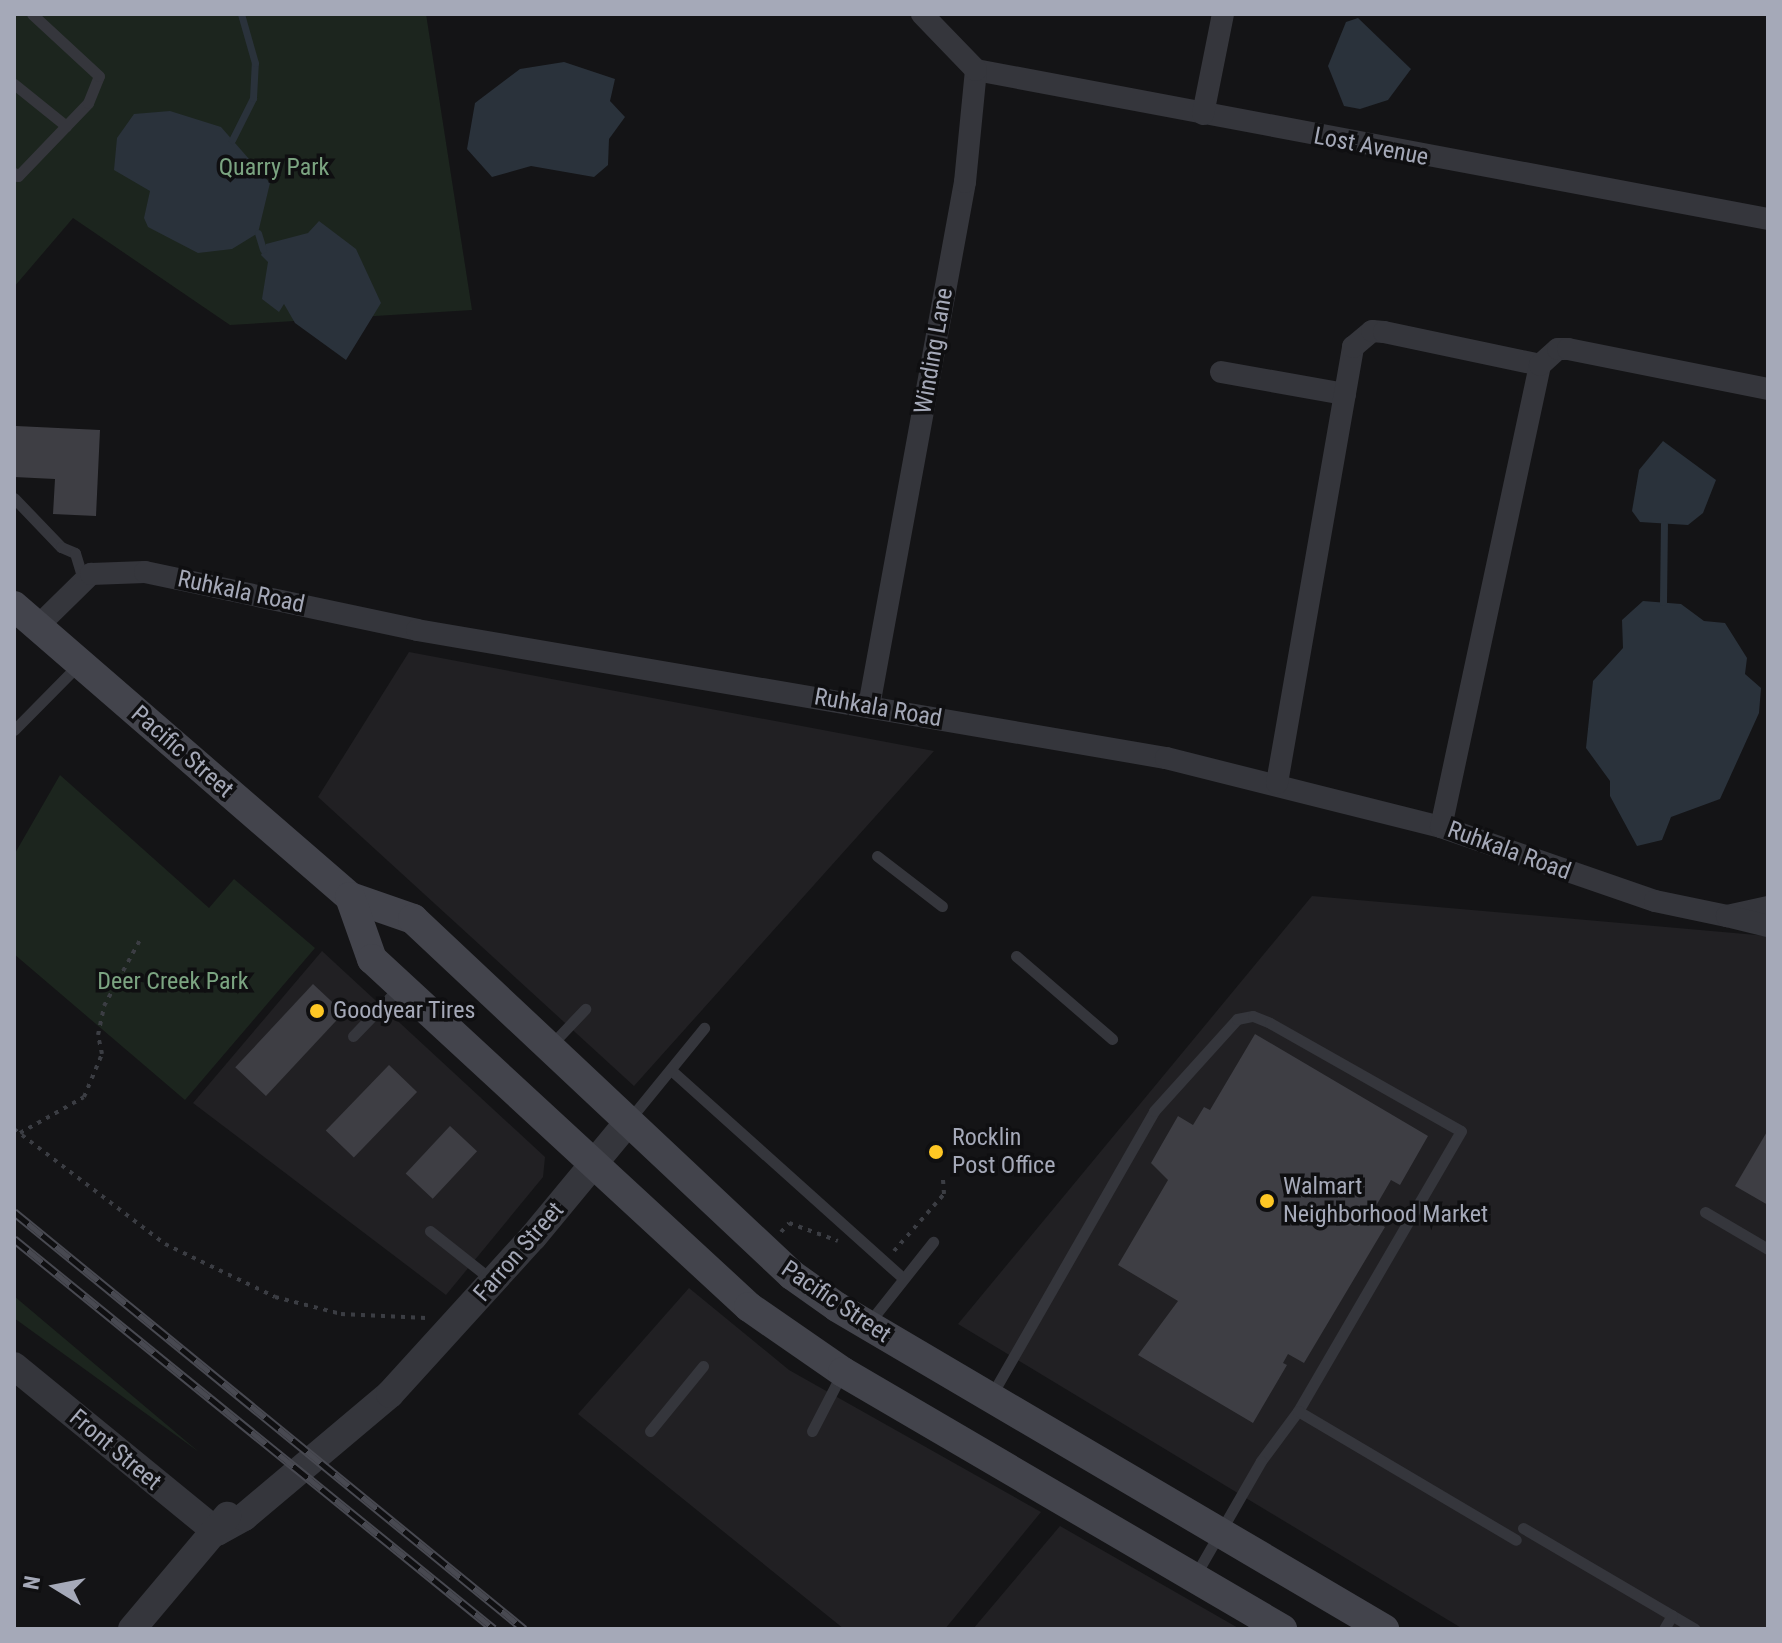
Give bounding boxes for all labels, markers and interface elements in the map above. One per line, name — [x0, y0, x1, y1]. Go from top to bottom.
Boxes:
street label: Lost Avenue — [1311, 122, 1431, 172]
park label: Quarry Park — [219, 154, 329, 182]
street label: Winding Lane — [909, 286, 959, 416]
street label: Ruhkala Road — [175, 565, 307, 619]
street label: Ruhkala Road — [812, 683, 944, 733]
street label: Pacific Street — [125, 700, 239, 804]
street label: Ruhkala Road — [1443, 815, 1575, 887]
park label: Deer Creek Park — [97, 968, 249, 996]
place label: Goodyear Tires — [333, 997, 476, 1025]
marker: Goodyear Tires — [308, 1002, 326, 1020]
place label: Rocklin Post Office — [952, 1124, 1055, 1180]
marker: Rocklin Post Office — [927, 1143, 945, 1161]
place label: Walmart Neighborhood Market — [1283, 1173, 1488, 1229]
marker: Walmart Neighborhood Market — [1258, 1192, 1276, 1210]
street label: Farron Street — [468, 1196, 570, 1308]
street label: Pacific Street — [776, 1255, 896, 1349]
street label: Front Street — [63, 1403, 167, 1497]
north arrow — [16, 1547, 96, 1627]
text: N — [18, 1574, 45, 1592]

